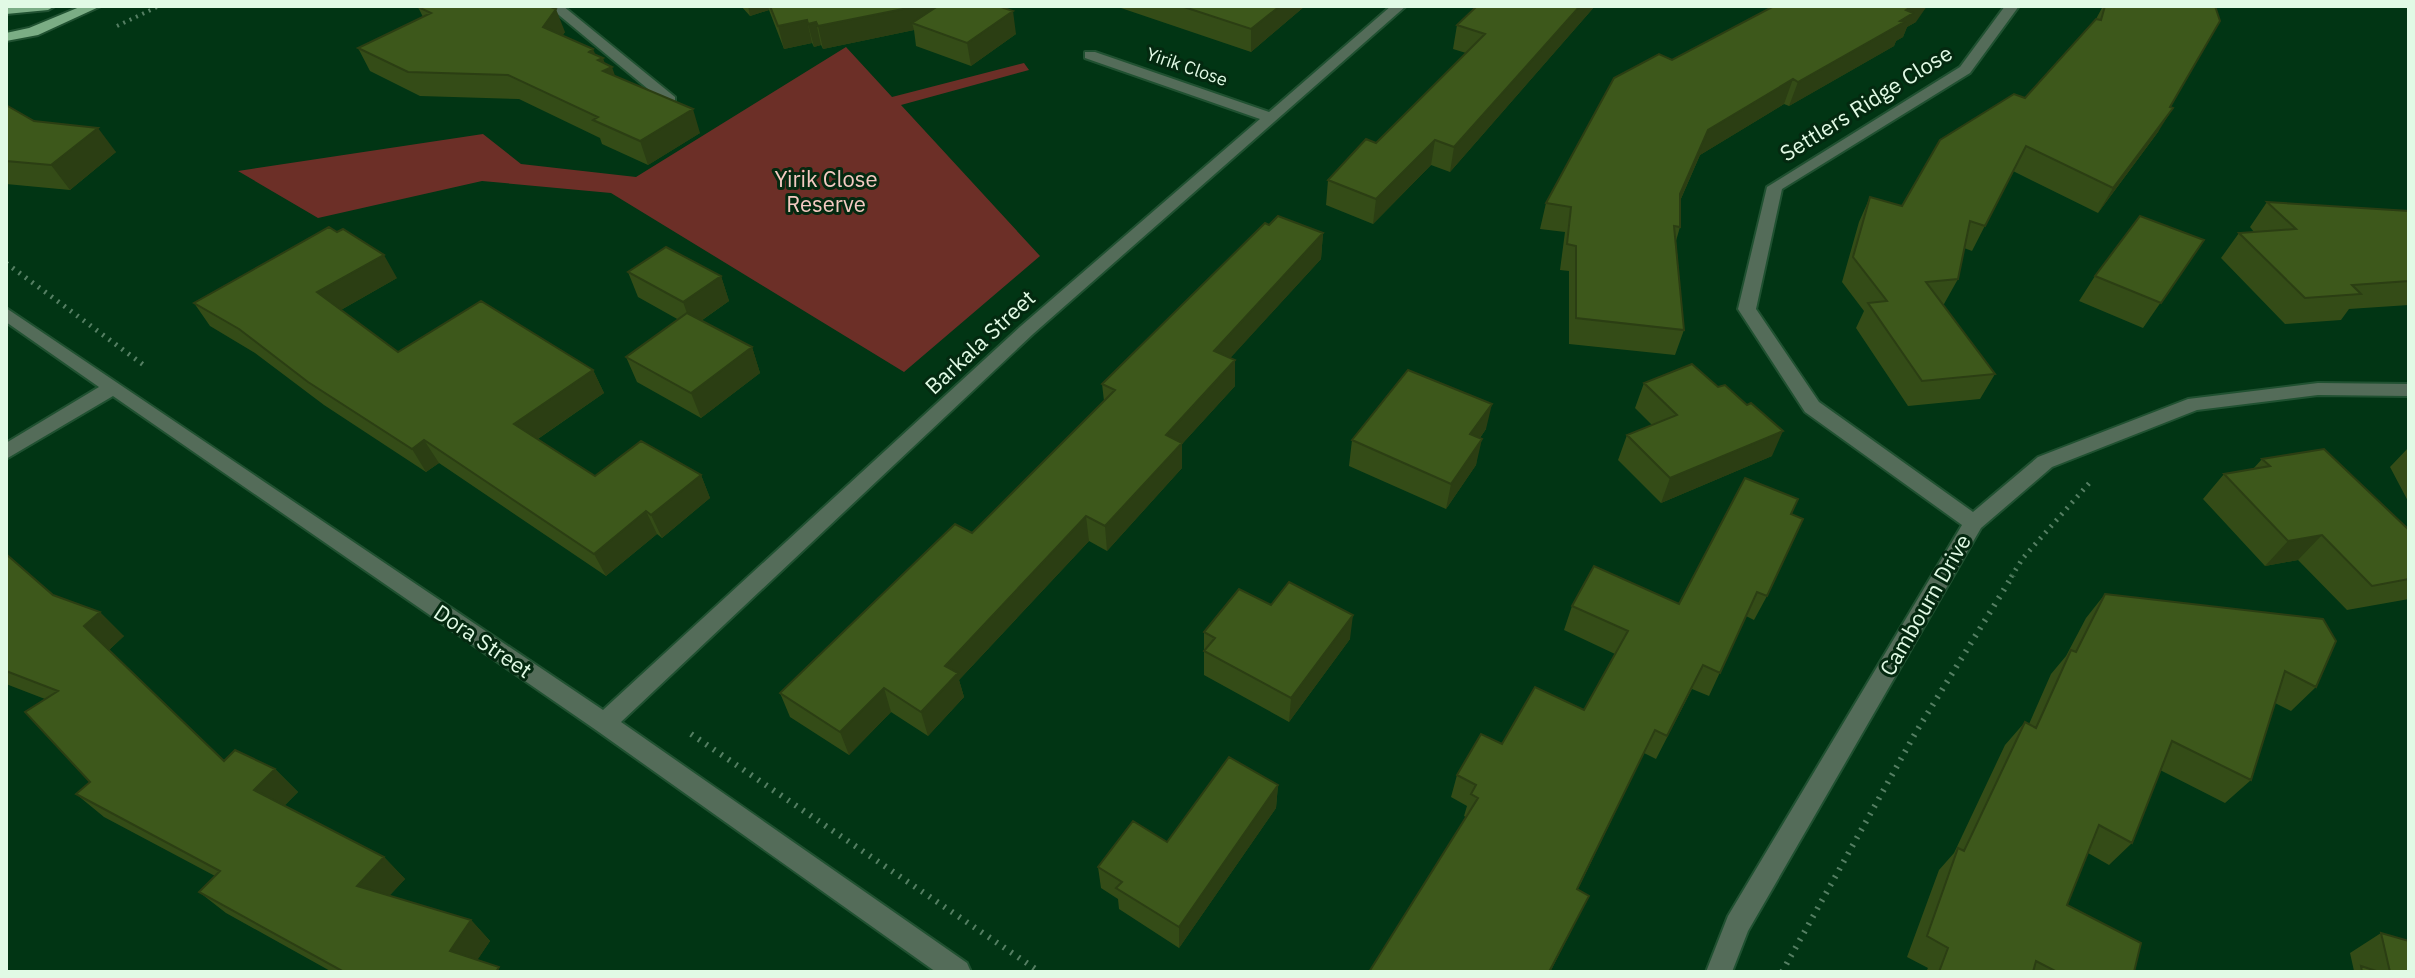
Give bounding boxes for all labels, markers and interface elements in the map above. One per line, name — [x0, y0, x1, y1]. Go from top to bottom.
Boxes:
street label: Settlers Ridge Close — [1774, 38, 1957, 167]
street label: Yirik Close — [1143, 42, 1231, 91]
park label: Yirik Close Reserve — [774, 164, 878, 218]
street label: Barkala Street — [918, 283, 1041, 400]
street label: Cambourn Drive — [1872, 529, 1977, 681]
street label: Dora Street — [429, 597, 538, 684]

